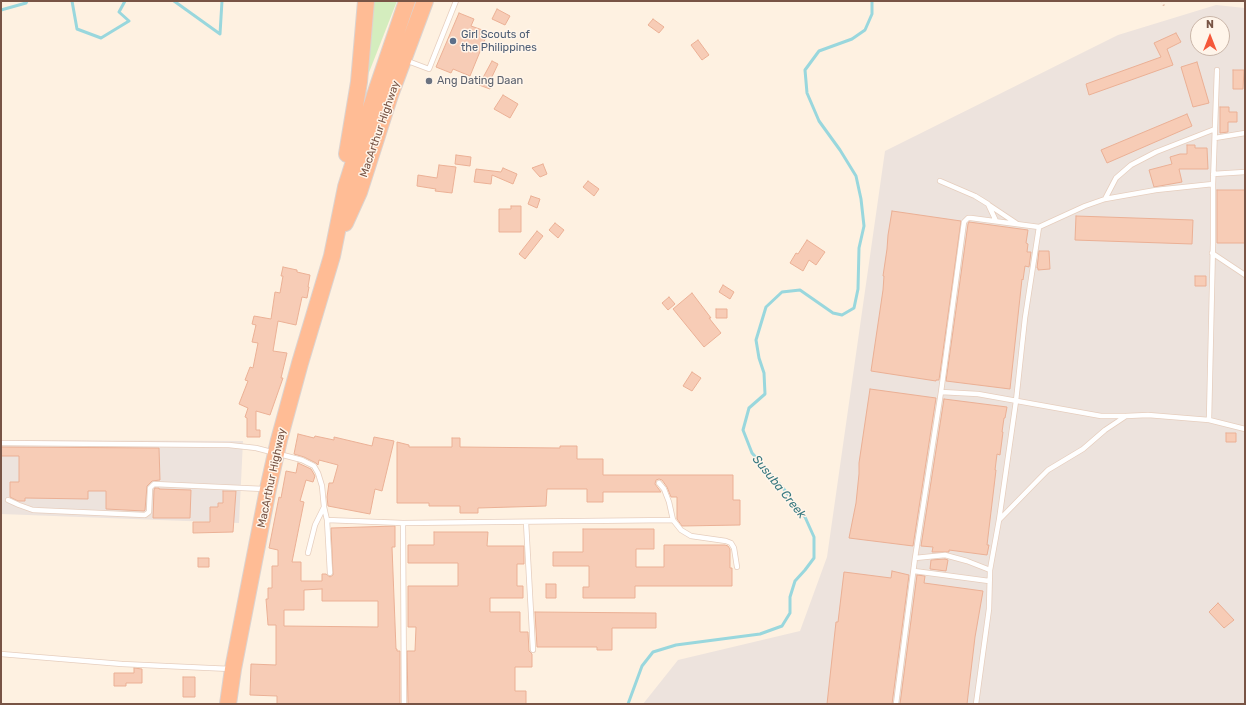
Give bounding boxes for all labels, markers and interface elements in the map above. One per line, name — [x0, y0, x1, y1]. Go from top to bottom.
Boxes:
north arrow — [1190, 16, 1230, 56]
text: N — [1206, 18, 1214, 31]
place label: Girl Scouts of the Philippines — [461, 28, 537, 54]
marker: Girl Scouts of the Philippines — [448, 36, 458, 46]
place label: Ang Dating Daan — [437, 74, 523, 88]
marker: Ang Dating Daan — [424, 76, 434, 86]
street label: MacArthur Highway — [357, 79, 403, 179]
street label: MacArthur Highway — [255, 427, 289, 529]
water label: Susuba Creek — [749, 452, 809, 522]

